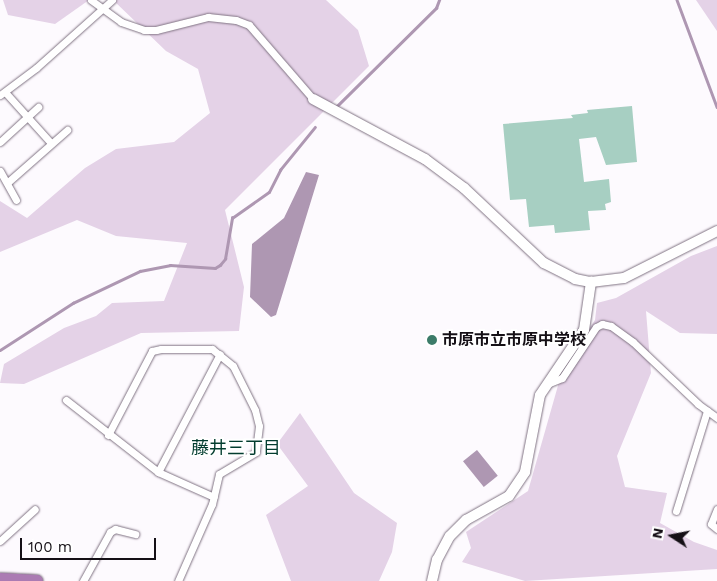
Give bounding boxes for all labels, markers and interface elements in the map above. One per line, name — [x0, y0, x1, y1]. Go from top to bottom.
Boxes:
place label: 市原市立市原中学校 — [442, 330, 586, 350]
marker: 市原市立市原中学校 — [426, 334, 438, 346]
district label: 藤井三丁目 — [191, 437, 281, 459]
north arrow — [647, 511, 697, 561]
text: N — [648, 527, 666, 540]
scale bar — [22, 528, 159, 560]
text: 100 m — [28, 538, 72, 556]

